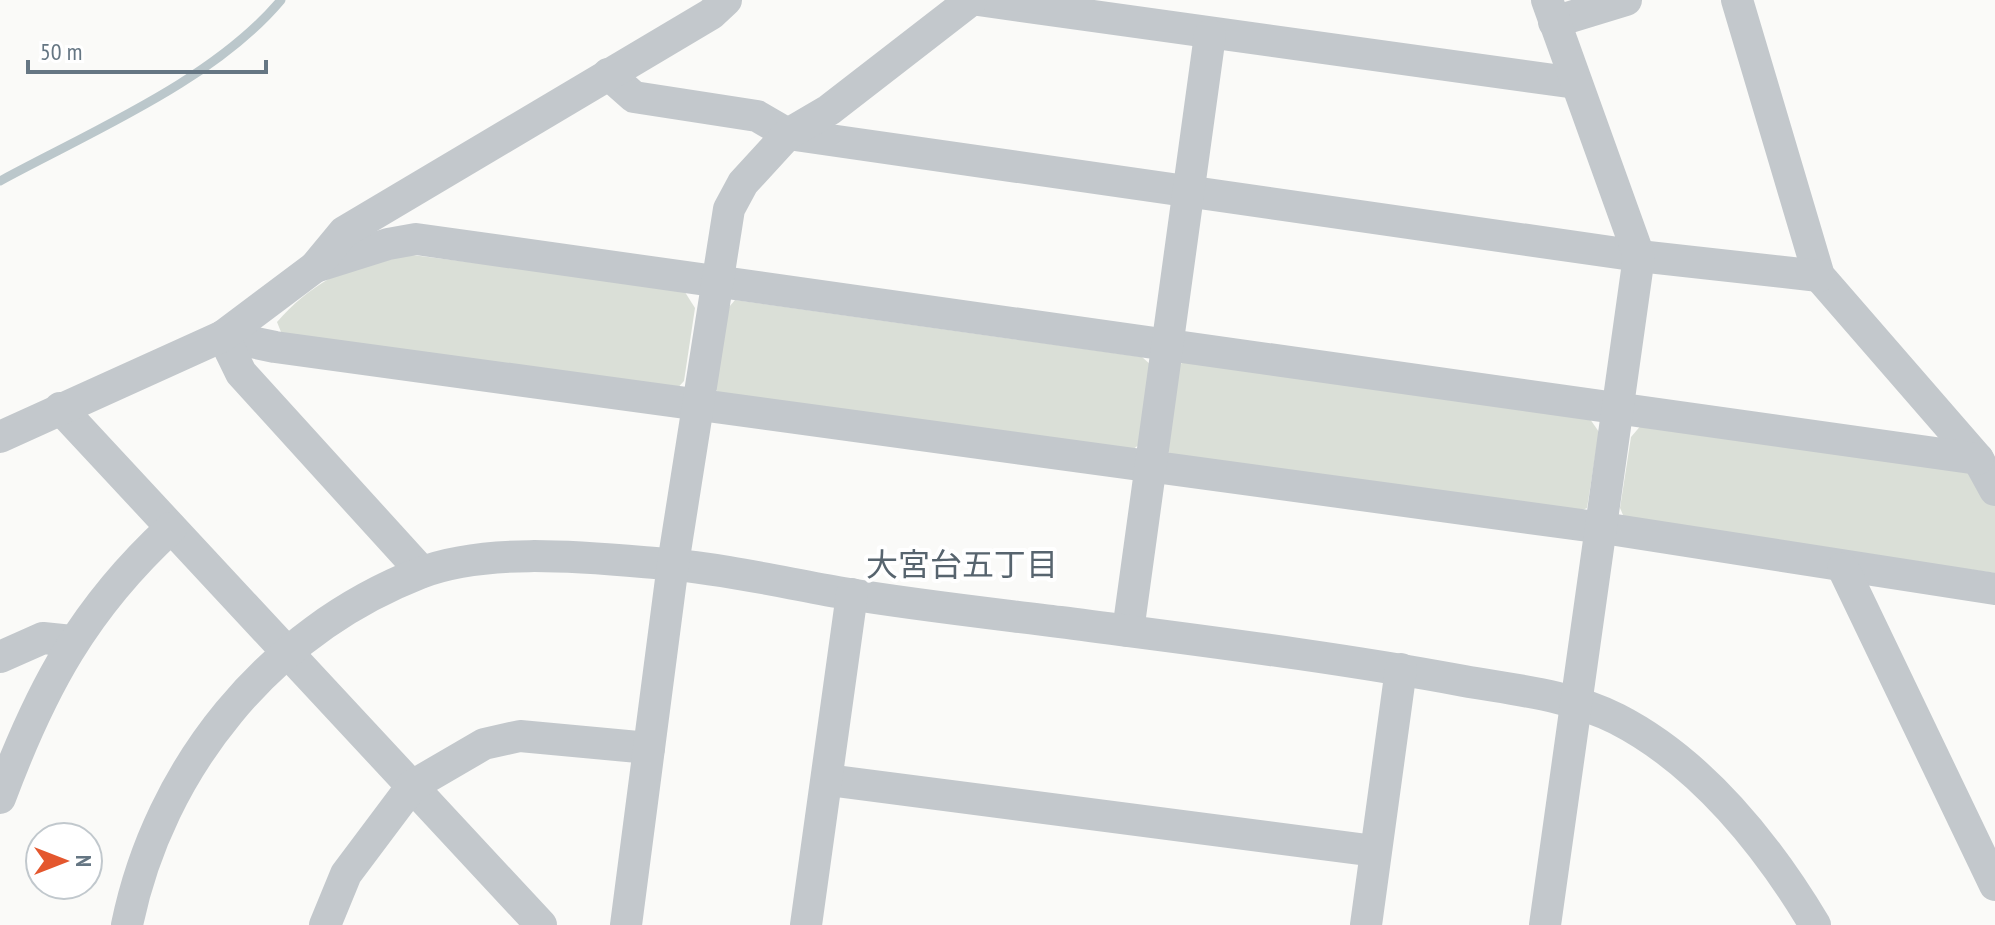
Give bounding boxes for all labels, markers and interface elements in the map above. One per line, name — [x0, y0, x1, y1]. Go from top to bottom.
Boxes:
scale bar — [28, 24, 266, 74]
text: 50 m — [40, 36, 82, 67]
district label: 大宮台五丁目 — [866, 543, 1058, 585]
north arrow — [24, 821, 104, 901]
text: N — [70, 855, 98, 867]

